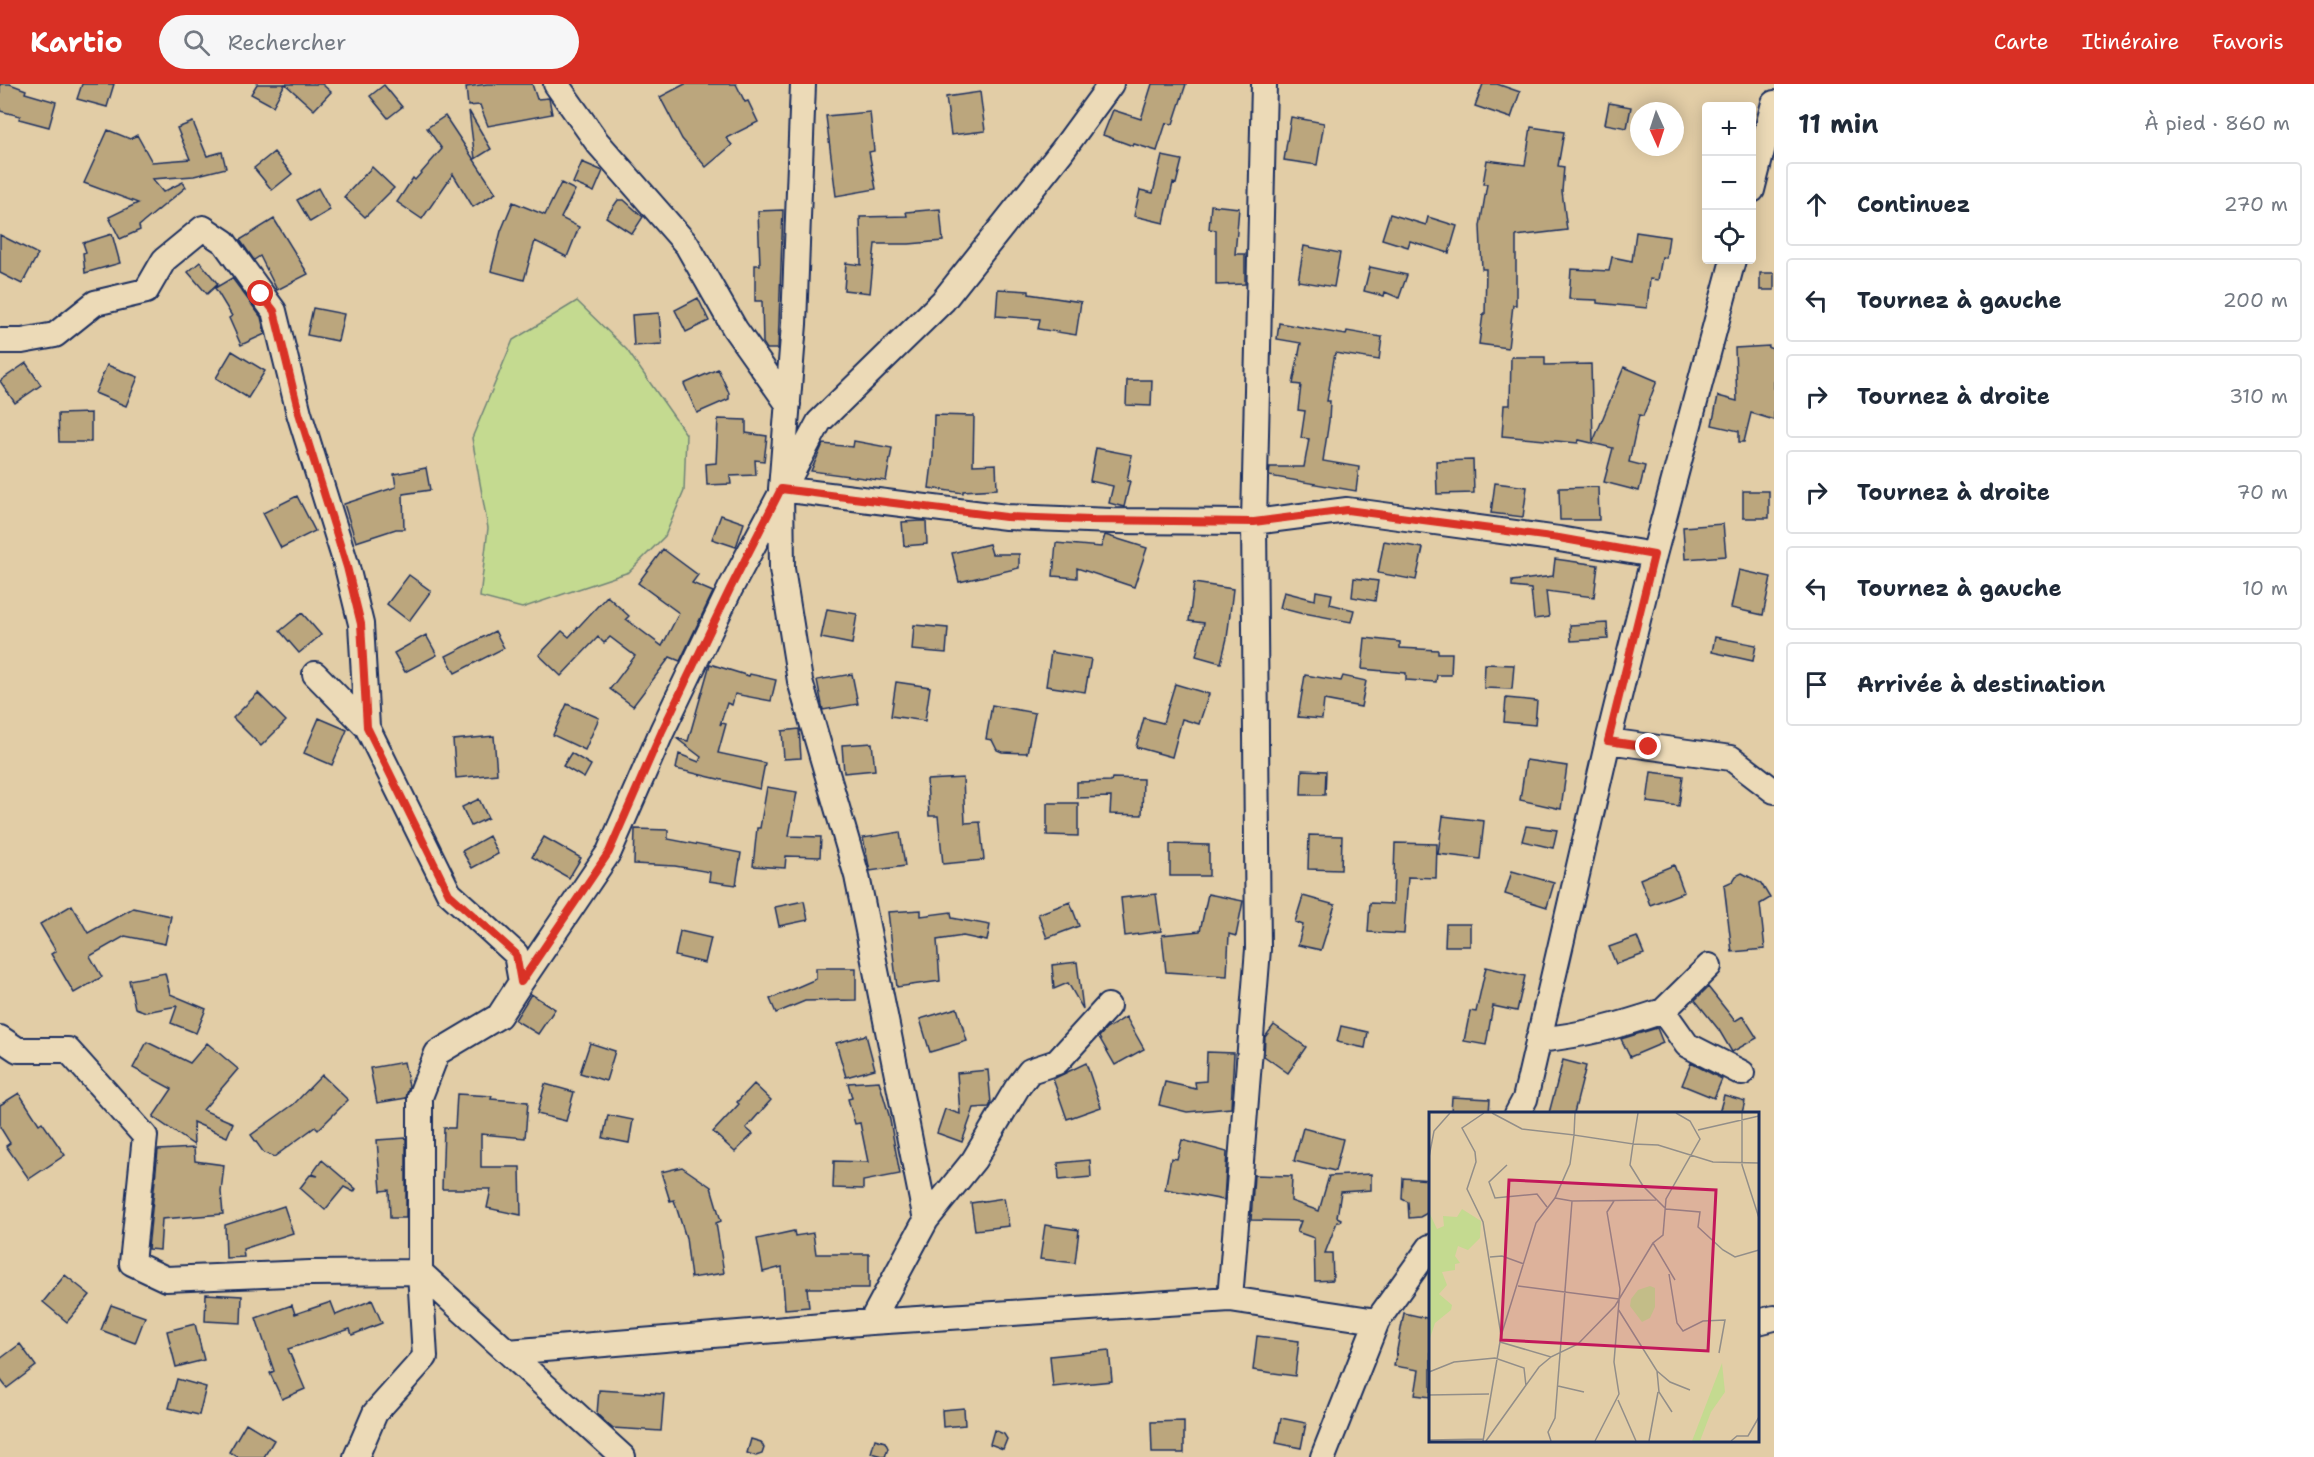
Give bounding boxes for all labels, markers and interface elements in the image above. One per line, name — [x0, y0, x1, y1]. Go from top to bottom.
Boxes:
search box — [159, 15, 579, 69]
text: Kartio — [30, 23, 123, 61]
icon: search — [180, 26, 213, 59]
text: Rechercher — [228, 28, 346, 57]
text: Carte — [1994, 28, 2049, 56]
text: Itinéraire — [2082, 28, 2179, 56]
text: Favoris — [2212, 28, 2284, 56]
north arrow — [1630, 102, 1684, 156]
map controls — [1702, 102, 1756, 264]
button: + — [1702, 102, 1756, 156]
text: 11 min — [1798, 106, 1879, 141]
text: À pied · 860 m — [2144, 110, 2290, 136]
button: − — [1702, 156, 1756, 210]
icon: ahead — [1800, 188, 1833, 221]
text: Continuez — [1857, 190, 1970, 219]
text: 270 m — [2224, 191, 2288, 217]
button: locate — [1702, 210, 1756, 264]
route start — [247, 280, 273, 306]
icon: left — [1800, 284, 1833, 317]
text: Tournez à gauche — [1857, 286, 2062, 315]
text: 200 m — [2223, 287, 2288, 313]
icon: right — [1800, 380, 1833, 413]
text: Tournez à droite — [1857, 382, 2050, 411]
text: 310 m — [2229, 383, 2288, 409]
icon: right — [1800, 476, 1833, 509]
text: Tournez à droite — [1857, 478, 2050, 507]
text: 70 m — [2236, 479, 2288, 505]
icon: left — [1800, 572, 1833, 605]
text: Tournez à gauche — [1857, 574, 2062, 603]
text: 10 m — [2242, 575, 2288, 601]
icon: arrive — [1800, 668, 1833, 701]
text: Arrivée à destination — [1857, 670, 2105, 699]
route end — [1635, 733, 1661, 759]
inset map — [1429, 1112, 1759, 1442]

